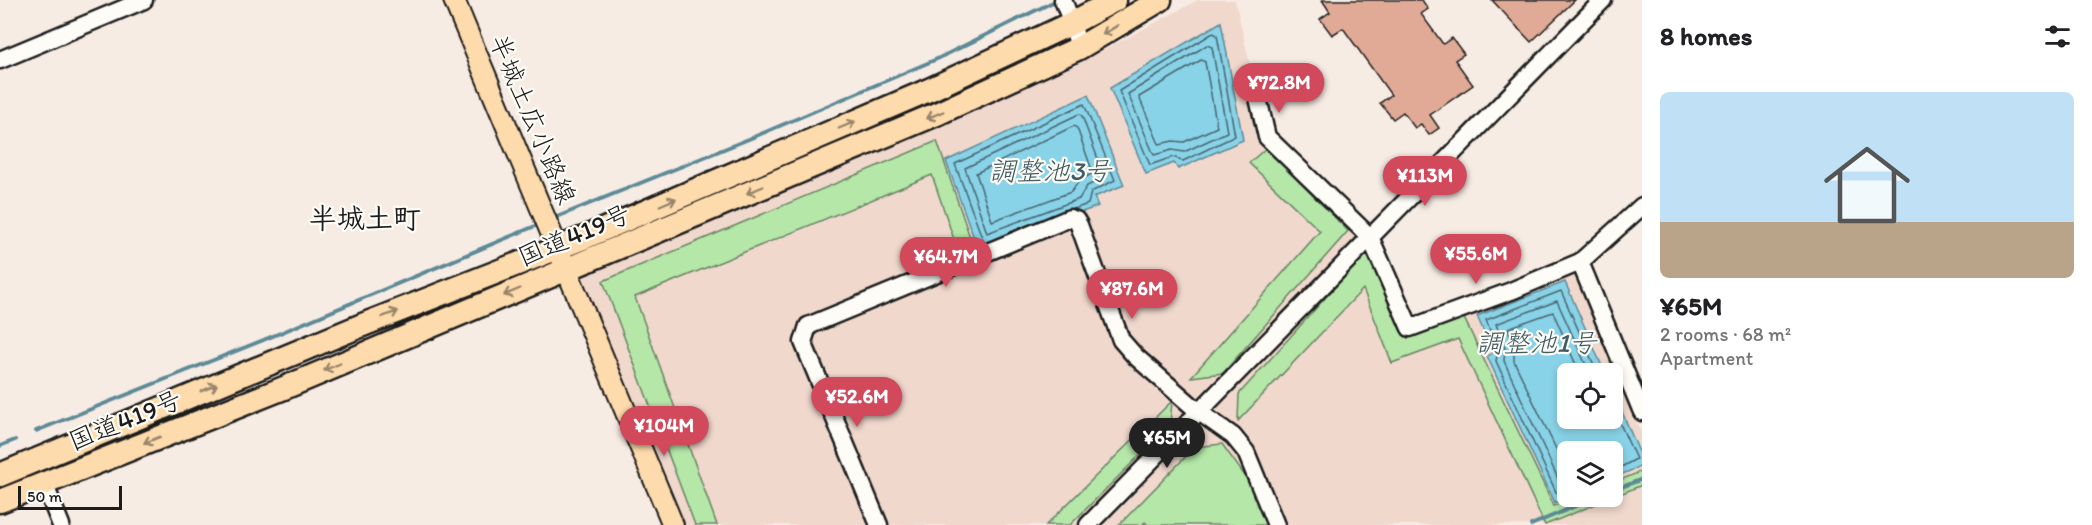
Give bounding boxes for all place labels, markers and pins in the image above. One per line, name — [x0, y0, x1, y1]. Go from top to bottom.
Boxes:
pin: ¥72.8M — [1230, 63, 1328, 114]
pin: ¥113M — [1383, 156, 1467, 207]
pin: ¥55.6M — [1427, 234, 1525, 285]
pin: ¥64.7M — [897, 237, 995, 288]
pin: ¥87.6M — [1083, 269, 1181, 320]
pin: ¥52.6M — [808, 377, 906, 428]
pin: ¥104M — [622, 406, 706, 457]
pin: ¥65M — [1131, 418, 1203, 469]

